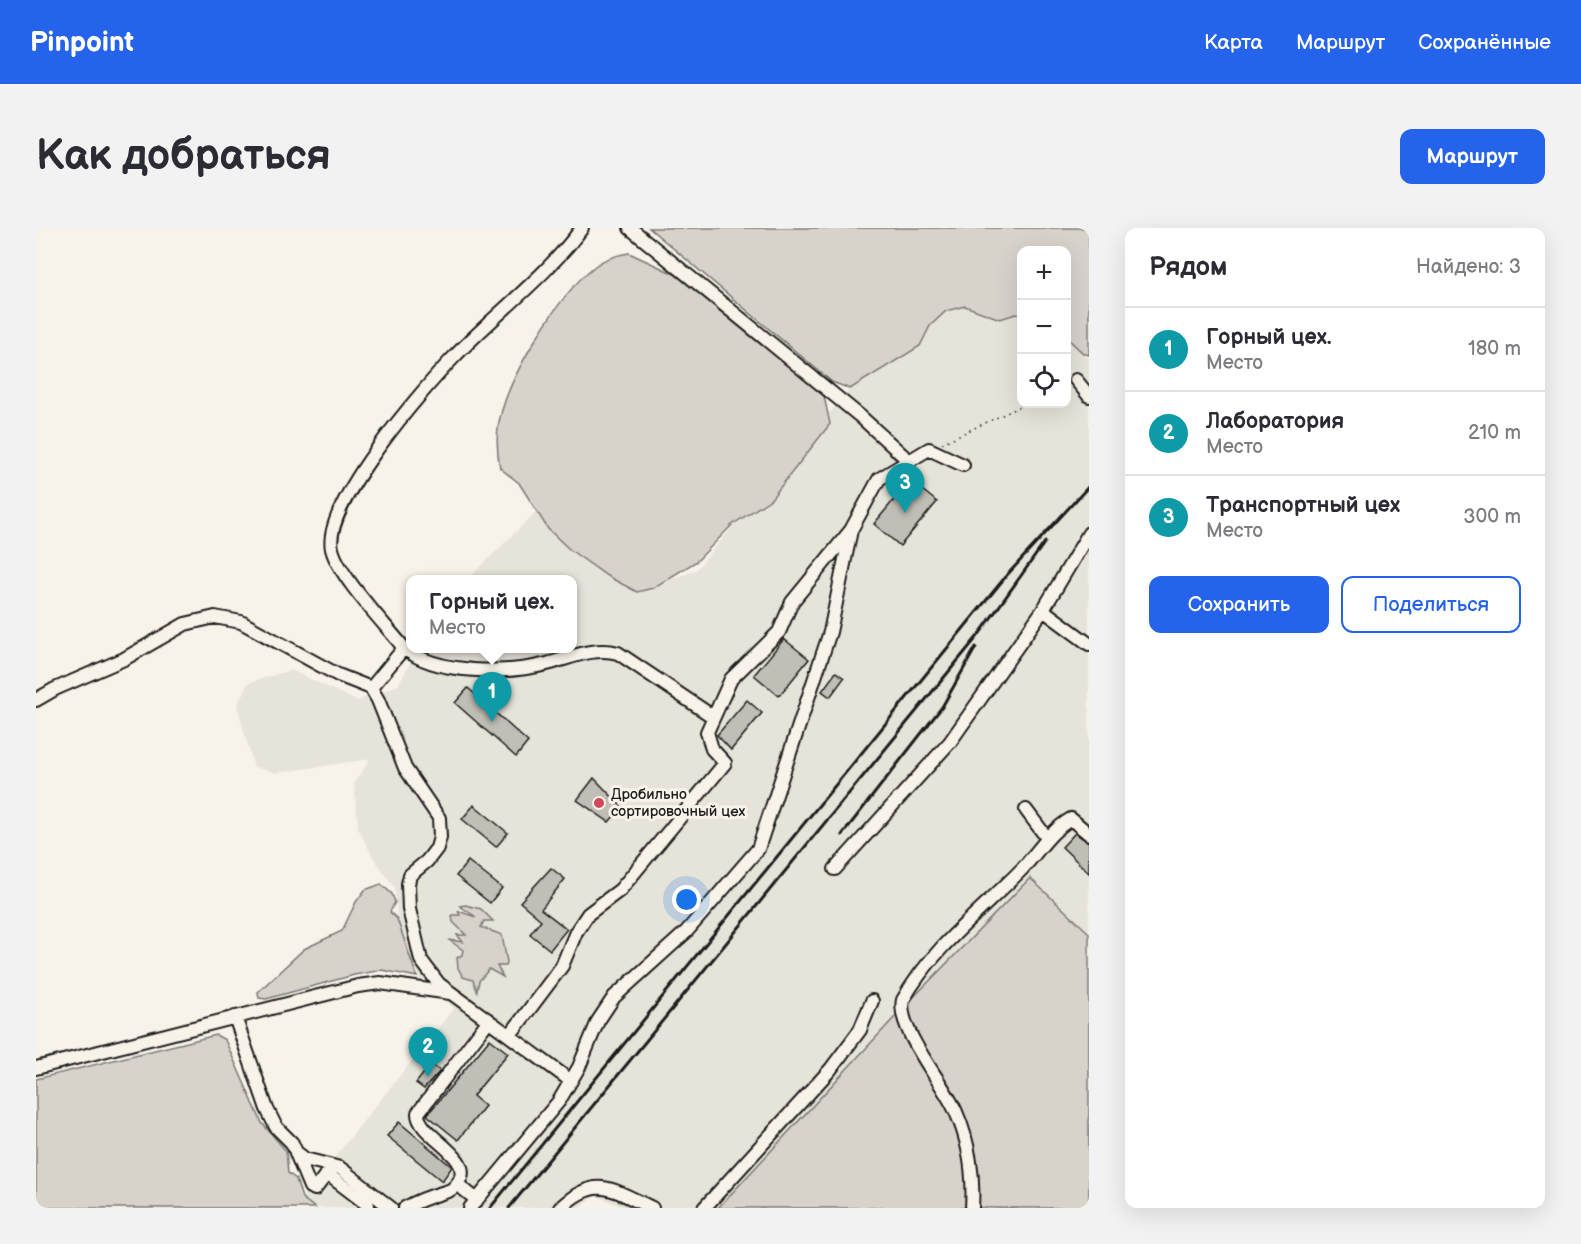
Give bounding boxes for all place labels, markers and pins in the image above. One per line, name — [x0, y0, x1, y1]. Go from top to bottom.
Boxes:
pin: 3 — [886, 464, 924, 513]
pin: 1 — [472, 672, 512, 722]
place label: Дробильно сортировочный цех — [611, 785, 746, 821]
marker: Дробильно сортировочный цех — [592, 796, 606, 810]
pin: 2 — [408, 1028, 448, 1077]

